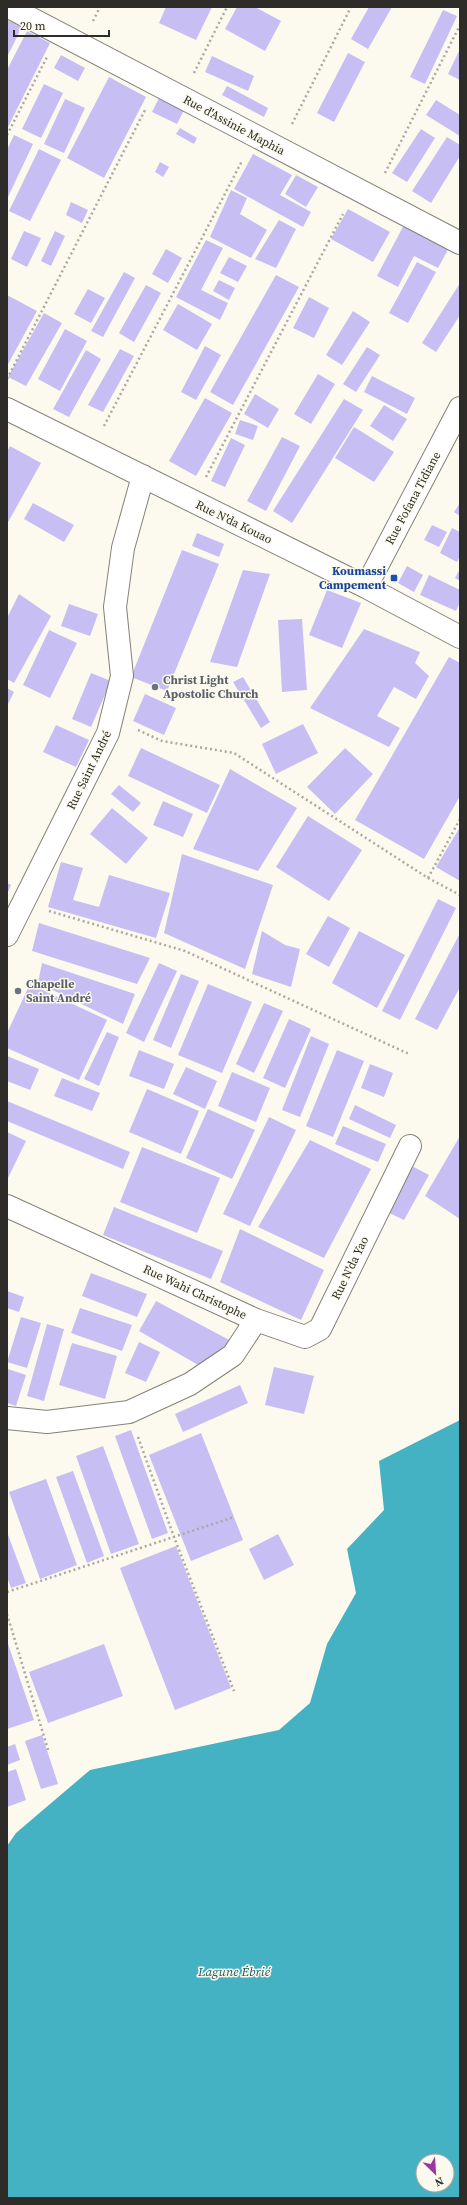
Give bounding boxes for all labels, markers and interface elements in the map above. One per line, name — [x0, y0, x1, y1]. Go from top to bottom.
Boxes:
scale bar — [14, 12, 109, 38]
text: 20 m — [20, 18, 46, 34]
street label: Rue d'Assinie Maphia — [180, 91, 288, 159]
street label: Rue Fofana Tidiane — [382, 449, 444, 547]
street label: Rue N'da Kouao — [193, 497, 275, 548]
place label: Koumassi Campement — [319, 563, 387, 593]
marker: Koumassi Campement — [389, 573, 399, 583]
place label: Christ Light Apostolic Church — [163, 672, 259, 702]
marker: Christ Light Apostolic Church — [150, 682, 160, 692]
street label: Rue Saint André — [63, 728, 115, 812]
place label: Chapelle Saint André — [26, 976, 91, 1006]
marker: Chapelle Saint André — [13, 986, 23, 996]
street label: Rue N'da Yao — [328, 1233, 372, 1302]
street label: Rue Wahi Christophe — [141, 1261, 249, 1323]
water label: Lagune Ébrié — [197, 1963, 271, 1980]
north arrow — [415, 2153, 455, 2193]
text: N — [432, 2173, 446, 2190]

